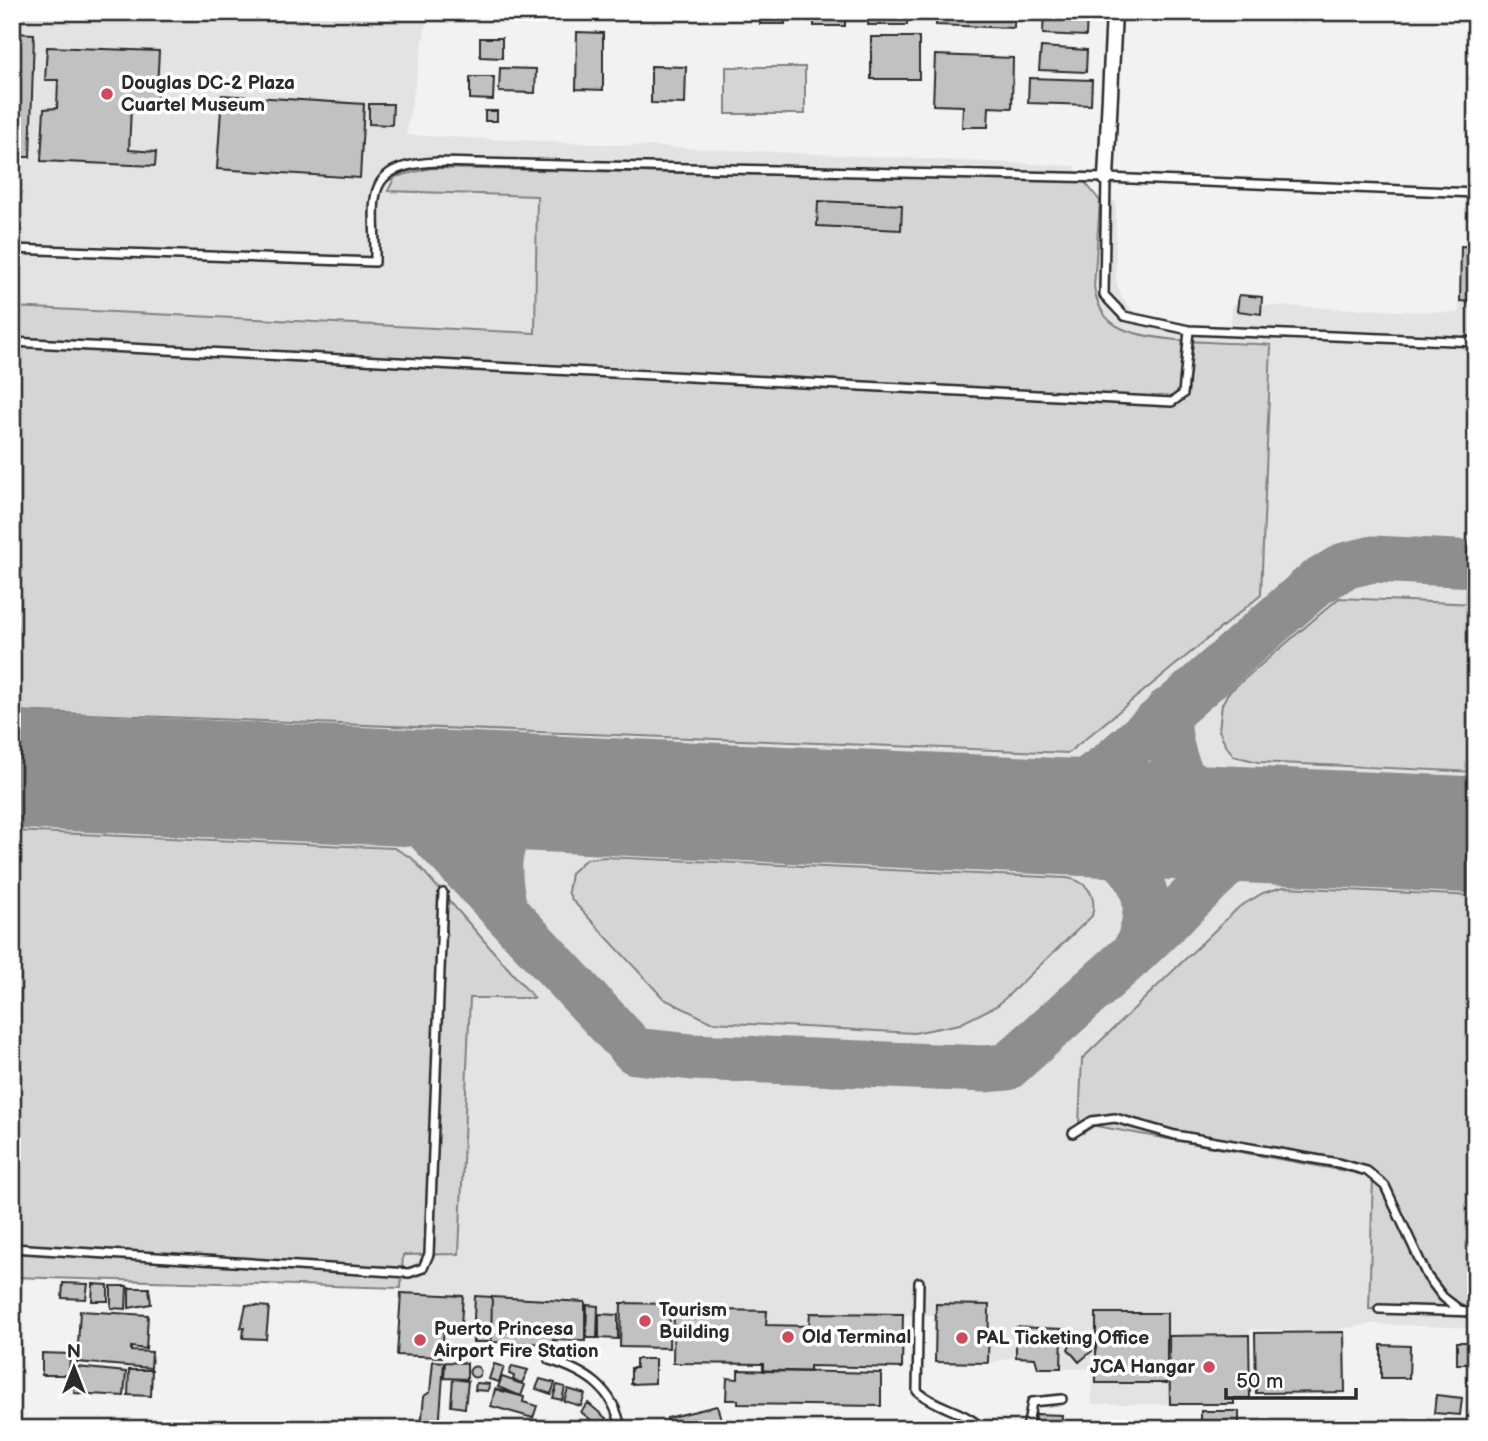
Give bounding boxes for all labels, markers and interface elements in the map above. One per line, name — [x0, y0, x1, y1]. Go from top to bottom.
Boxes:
place label: Douglas DC-2 Plaza Cuartel Museum — [121, 72, 295, 117]
marker: Douglas DC-2 Plaza Cuartel Museum — [99, 86, 115, 102]
place label: Tourism Building — [659, 1299, 730, 1344]
marker: Tourism Building — [637, 1313, 653, 1329]
place label: Puerto Princesa Airport Fire Station — [433, 1318, 599, 1363]
place label: Old Terminal — [802, 1326, 911, 1349]
place label: PAL Ticketing Office — [976, 1327, 1149, 1350]
marker: Old Terminal — [780, 1329, 796, 1345]
marker: PAL Ticketing Office — [954, 1330, 970, 1346]
north arrow — [38, 1332, 108, 1402]
marker: Puerto Princesa Airport Fire Station — [412, 1332, 428, 1348]
text: N — [67, 1341, 81, 1364]
place label: JCA Hangar — [1090, 1356, 1195, 1379]
scale bar — [1226, 1357, 1355, 1401]
marker: JCA Hangar — [1201, 1359, 1217, 1375]
text: 50 m — [1236, 1369, 1283, 1394]

